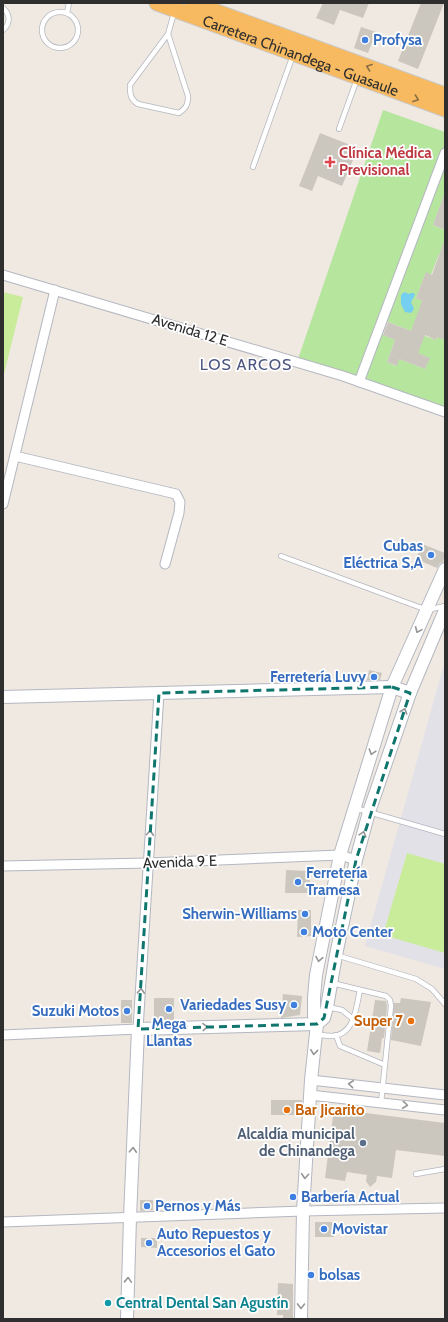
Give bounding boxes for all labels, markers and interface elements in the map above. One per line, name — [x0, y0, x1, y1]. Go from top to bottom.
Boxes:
street label: Carretera Chinandega - Guasaule — [200, 12, 401, 100]
place label: Profysa — [373, 31, 423, 49]
marker: Profysa — [360, 35, 370, 45]
one-way arrow — [366, 63, 373, 71]
one-way arrow — [413, 94, 420, 103]
place label: Clínica Médica Previsional — [339, 144, 432, 179]
marker: Clínica Médica Previsional — [324, 156, 336, 168]
street label: Avenida 12 E — [150, 310, 230, 350]
district label: LOS ARCOS — [200, 355, 292, 374]
place label: Cubas Eléctrica S,A — [343, 537, 424, 572]
marker: Cubas Eléctrica S,A — [426, 550, 436, 560]
one-way arrow — [414, 627, 422, 634]
place label: Ferretería Luvy — [270, 668, 367, 686]
marker: Ferretería Luvy — [369, 672, 379, 682]
one-way arrow — [399, 708, 407, 715]
one-way arrow — [368, 748, 377, 755]
one-way arrow — [146, 830, 155, 836]
one-way arrow — [358, 831, 367, 838]
street label: Avenida 9 E — [143, 852, 217, 872]
place label: Ferretería Tramesa — [306, 864, 368, 899]
marker: Ferretería Tramesa — [293, 877, 303, 887]
place label: Sherwin-Williams — [182, 905, 297, 923]
marker: Sherwin-Williams — [300, 909, 310, 919]
place label: Moto Center — [312, 923, 393, 941]
marker: Moto Center — [299, 927, 309, 937]
one-way arrow — [316, 956, 324, 962]
one-way arrow — [136, 988, 145, 994]
place label: Variedades Susy — [180, 996, 287, 1014]
marker: Variedades Susy — [289, 1000, 299, 1010]
place label: Suzuki Motos — [32, 1002, 119, 1020]
marker: Mega Llantas — [164, 1004, 174, 1014]
marker: Suzuki Motos — [122, 1006, 132, 1016]
place label: Super 7 — [354, 1012, 403, 1030]
place label: Mega Llantas — [146, 1015, 192, 1050]
marker: Super 7 — [406, 1016, 416, 1026]
one-way arrow — [202, 1023, 208, 1032]
one-way arrow — [310, 1049, 319, 1055]
one-way arrow — [348, 1080, 354, 1089]
one-way arrow — [402, 1100, 408, 1109]
place label: Bar Jicarito — [295, 1101, 365, 1119]
marker: Bar Jicarito — [282, 1105, 292, 1115]
place label: Alcaldía municipal de Chinandega — [237, 1125, 356, 1160]
marker: Alcaldía municipal de Chinandega — [358, 1138, 368, 1148]
one-way arrow — [129, 1147, 137, 1153]
one-way arrow — [301, 1173, 310, 1179]
place label: Barbería Actual — [301, 1188, 399, 1206]
marker: Barbería Actual — [288, 1192, 298, 1202]
place label: Pernos y Más — [155, 1197, 241, 1215]
marker: Pernos y Más — [142, 1201, 152, 1211]
place label: Movistar — [332, 1220, 388, 1238]
marker: Movistar — [319, 1224, 329, 1234]
place label: Auto Repuestos y Accesorios el Gato — [157, 1225, 276, 1260]
marker: Auto Repuestos y Accesorios el Gato — [144, 1238, 154, 1248]
place label: bolsas — [319, 1266, 360, 1284]
marker: bolsas — [306, 1270, 316, 1280]
one-way arrow — [124, 1277, 132, 1283]
place label: Central Dental San Agustín — [116, 1294, 289, 1312]
marker: Central Dental San Agustín — [103, 1298, 113, 1308]
one-way arrow — [297, 1303, 305, 1309]

